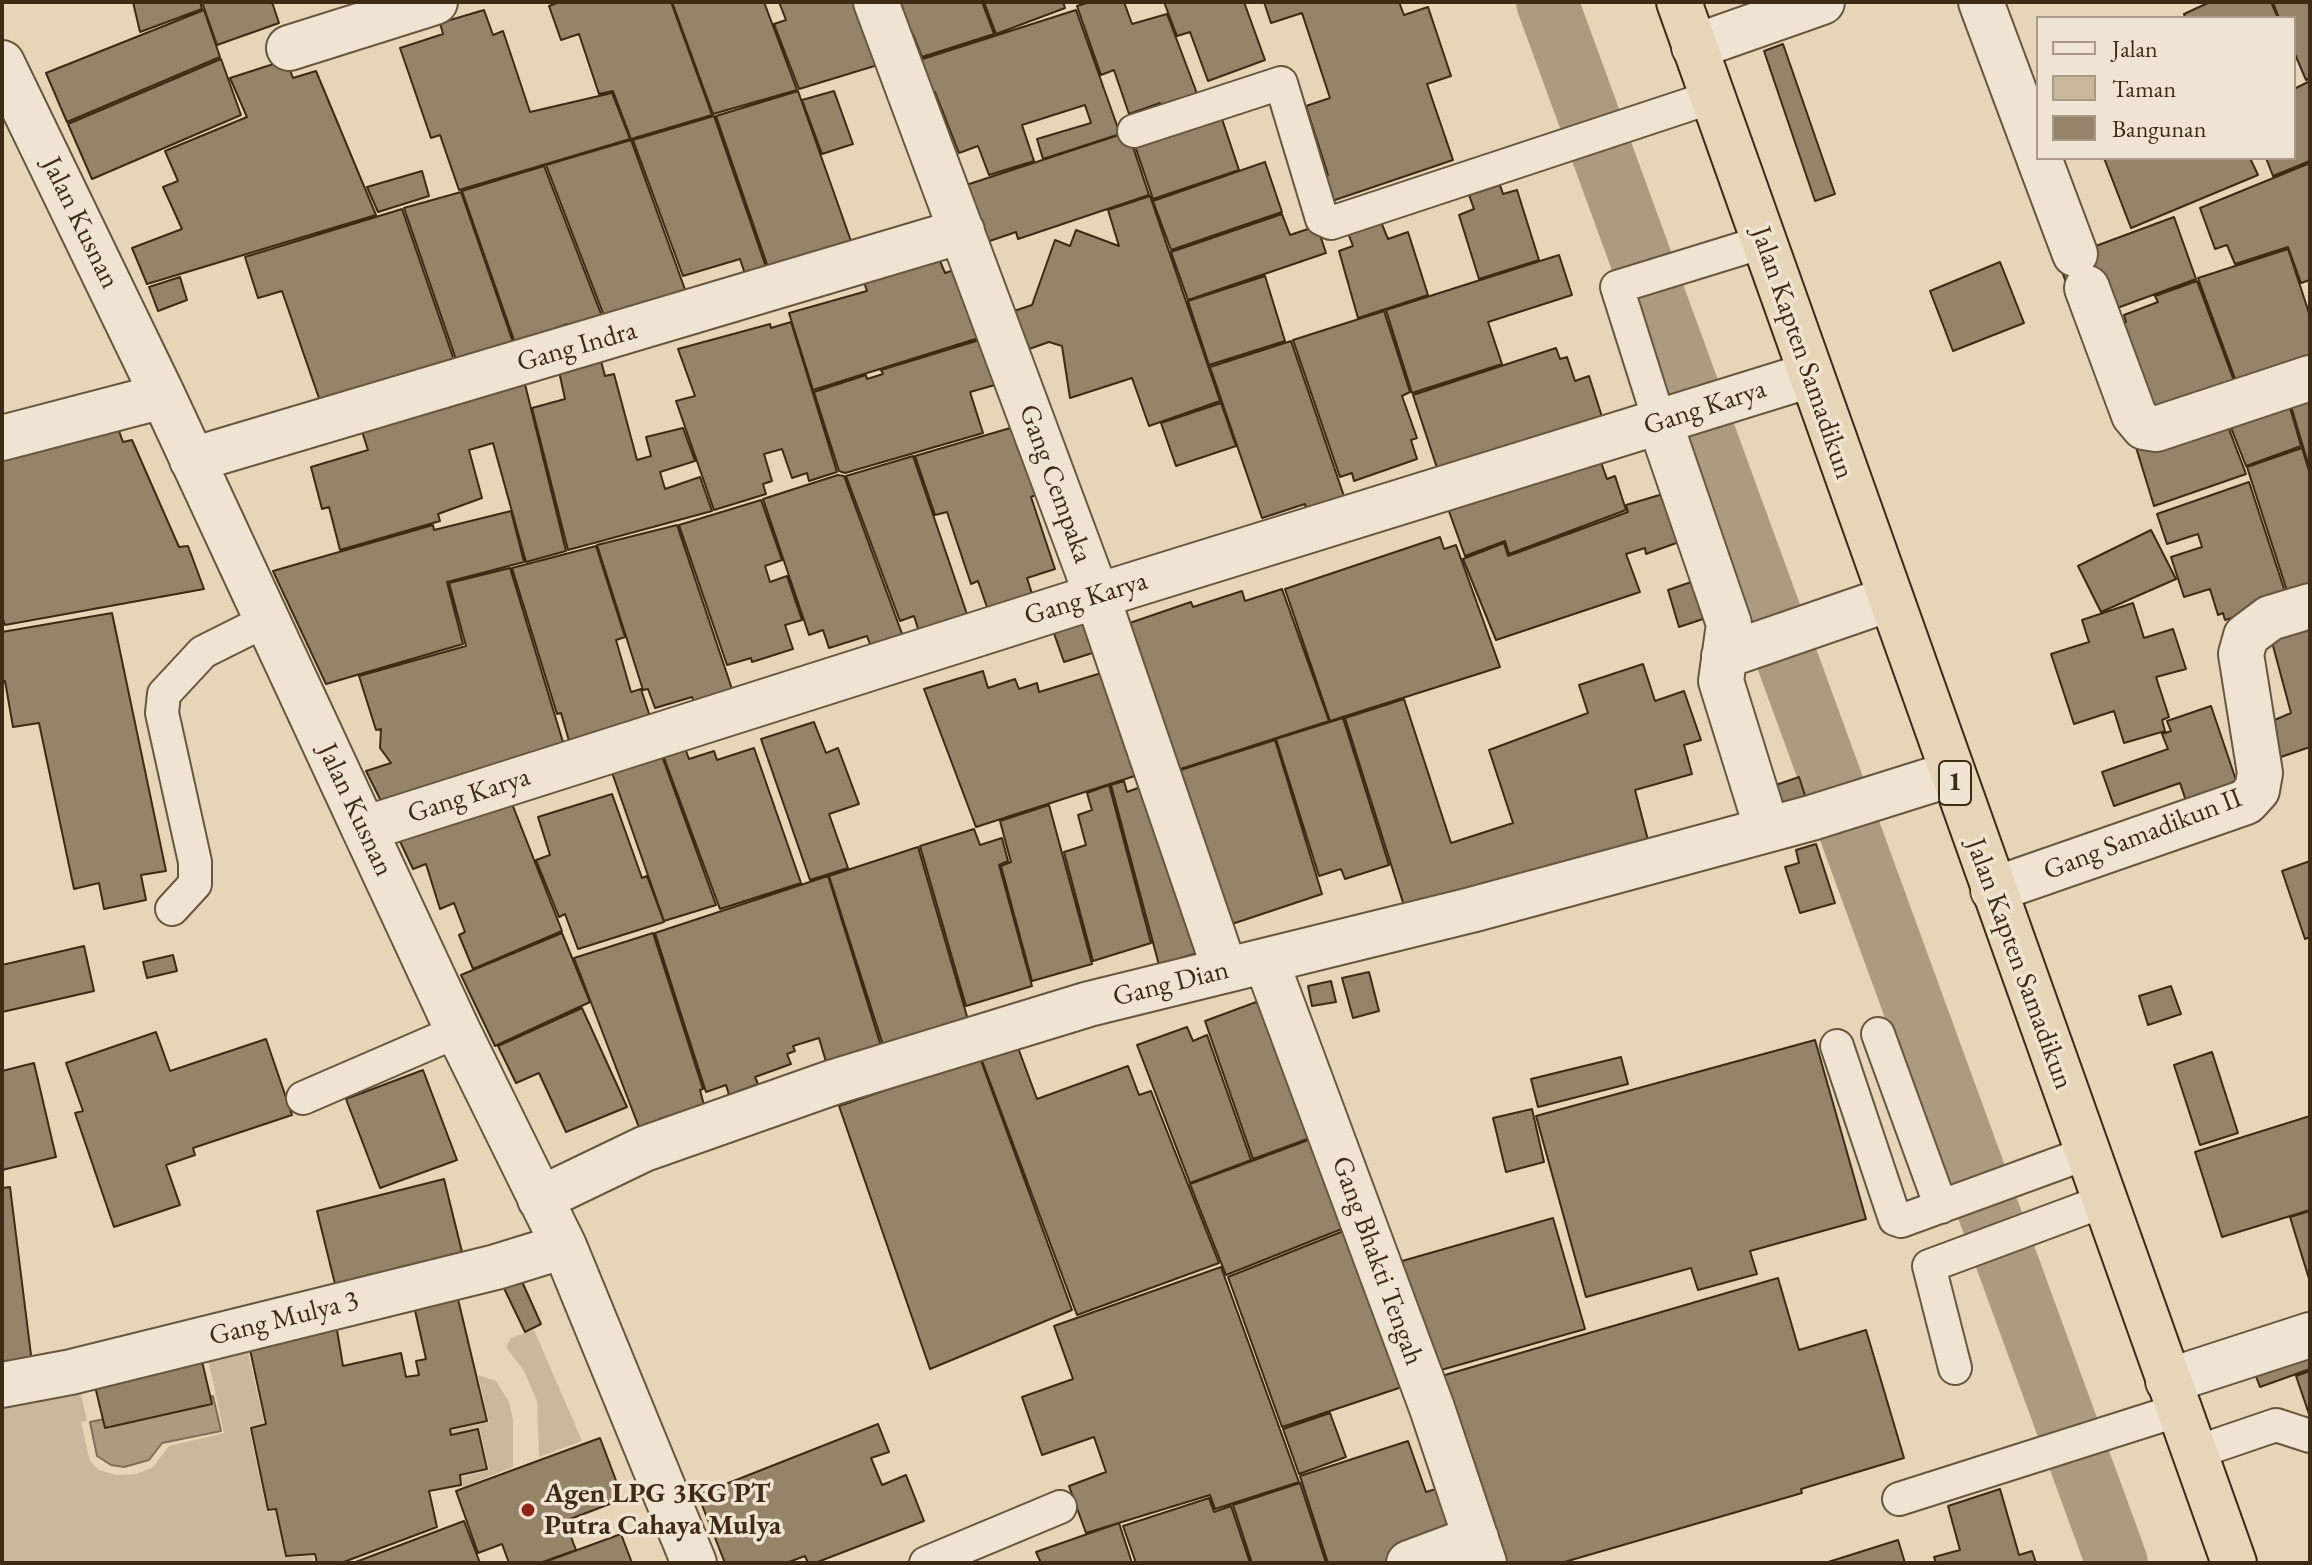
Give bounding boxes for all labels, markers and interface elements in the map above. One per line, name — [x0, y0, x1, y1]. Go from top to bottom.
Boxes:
legend — [2036, 16, 2296, 160]
text: Jalan — [2112, 33, 2158, 64]
text: Taman — [2112, 73, 2176, 104]
text: Bangunan — [2112, 113, 2206, 144]
street label: Jalan Kusnan — [34, 152, 126, 294]
street label: Jalan Kapten Samadikun — [1743, 222, 1861, 484]
street label: Gang Indra — [513, 314, 641, 380]
street label: Gang Karya — [1640, 372, 1770, 444]
street label: Gang Cempaka — [1011, 400, 1099, 568]
street label: Gang Karya — [1020, 564, 1152, 634]
street label: Jalan Kusnan — [310, 738, 400, 882]
street label: Gang Karya — [404, 760, 534, 832]
road number: 1 — [1939, 761, 1971, 805]
street label: Gang Samadikun II — [2039, 782, 2247, 888]
street label: Jalan Kapten Samadikun — [1958, 834, 2080, 1094]
street label: Gang Dian — [1110, 953, 1232, 1015]
street label: Gang Bhakti Tengah — [1324, 1152, 1430, 1370]
street label: Gang Mulya 3 — [206, 1284, 362, 1354]
place label: Agen LPG 3KG PT Putra Cahaya Mulya — [544, 1477, 781, 1543]
marker: Agen LPG 3KG PT Putra Cahaya Mulya — [519, 1501, 537, 1519]

